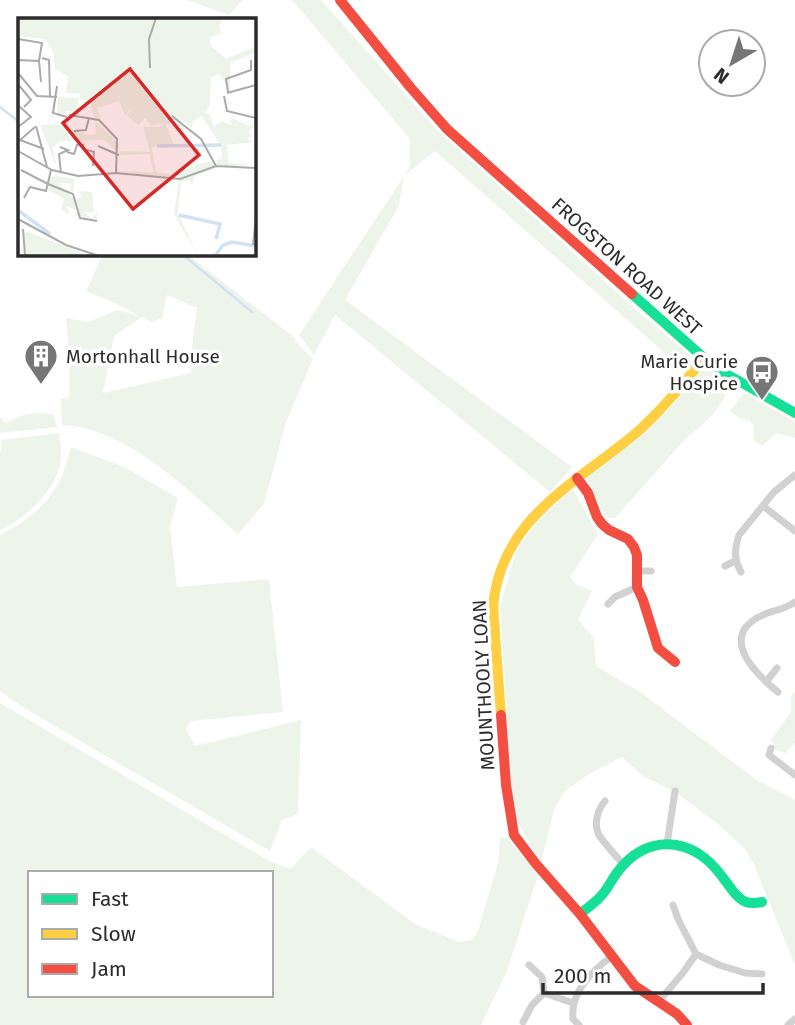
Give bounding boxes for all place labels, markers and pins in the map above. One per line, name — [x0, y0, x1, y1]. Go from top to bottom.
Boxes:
building icon: Mortonhall House — [22, 337, 60, 386]
place label: Mortonhall House — [66, 345, 220, 368]
place label: Marie Curie Hospice — [640, 350, 738, 395]
bus stop icon: Marie Curie Hospice — [743, 353, 781, 402]

